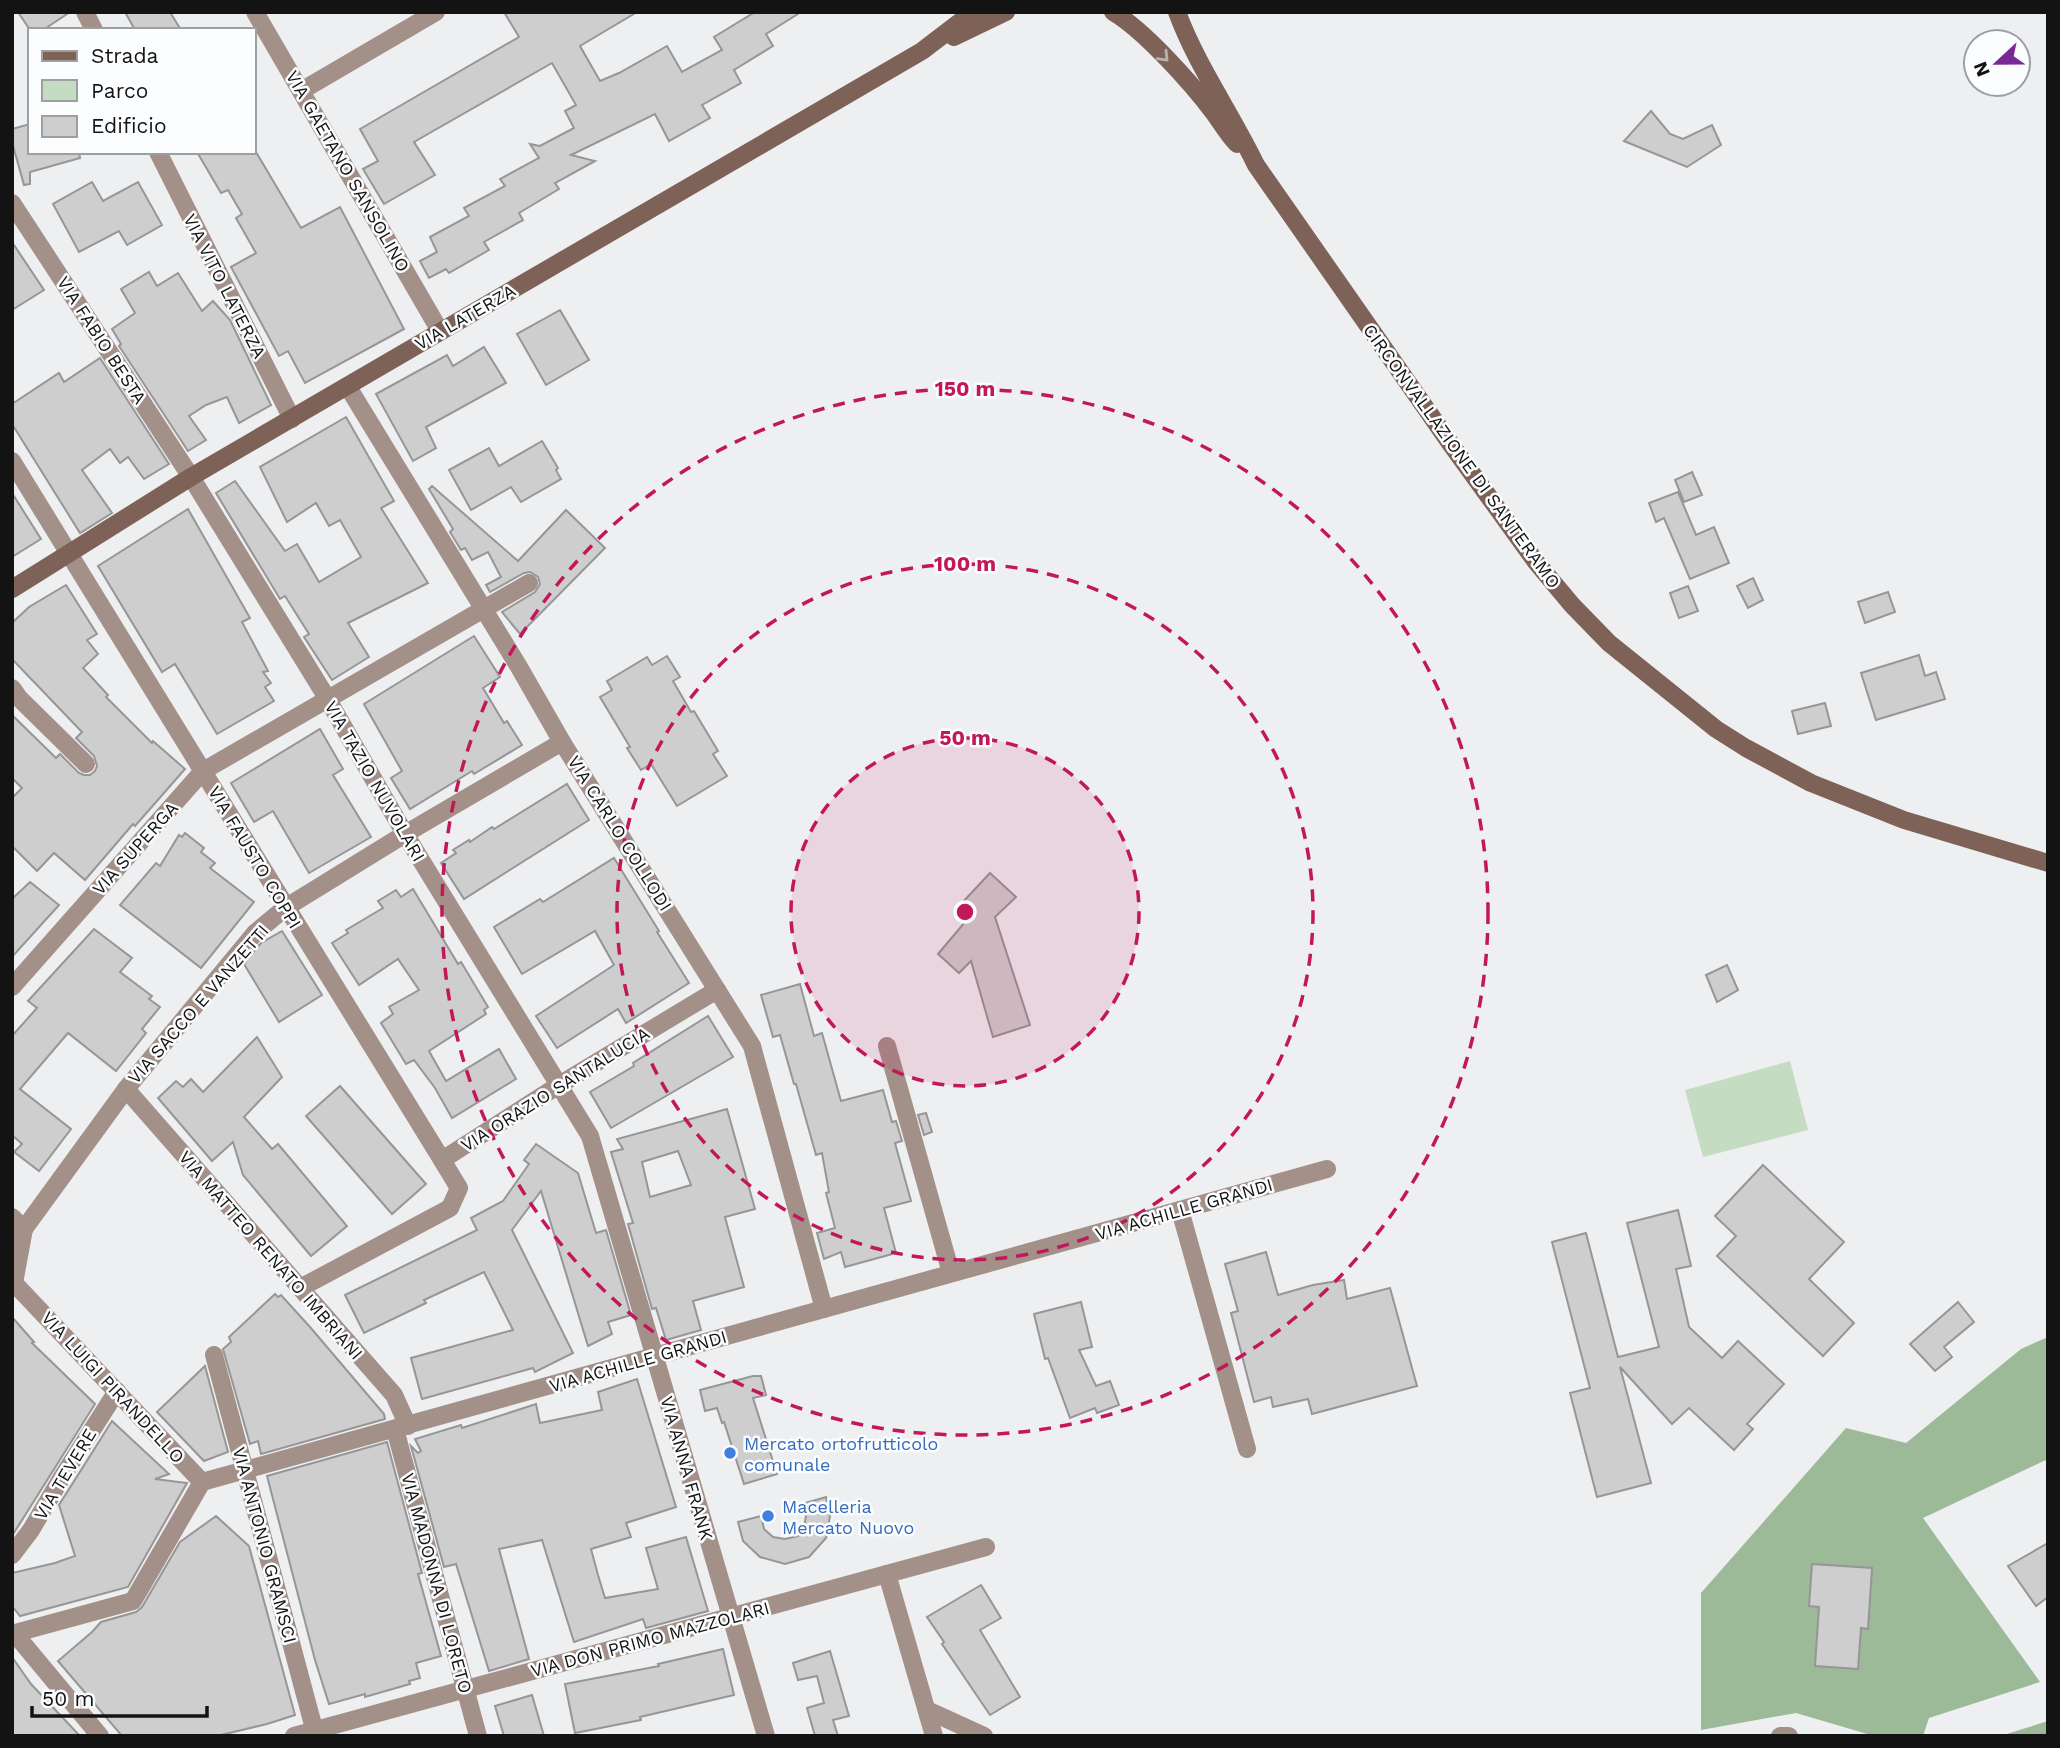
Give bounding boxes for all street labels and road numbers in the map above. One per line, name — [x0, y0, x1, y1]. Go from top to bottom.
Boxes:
street label: VIA GAETANO SANSOLINO — [282, 67, 414, 275]
street label: VIA VITO LATERZA — [179, 210, 271, 362]
street label: VIA FABIO BESTA — [53, 272, 151, 408]
street label: VIA LATERZA — [411, 280, 519, 354]
street label: CIRCONVALLAZIONE DI SANTERAMO — [1359, 320, 1565, 592]
street label: VIA TAZIO NUVOLARI — [320, 697, 430, 865]
street label: VIA CARLO COLLODI — [564, 751, 676, 915]
street label: VIA FAUSTO COPPI — [204, 782, 306, 932]
street label: VIA SUPERGA — [88, 797, 182, 899]
street label: VIA SACCO E VANZETTI — [123, 920, 273, 1088]
street label: VIA ORAZIO SANTALUCIA — [457, 1022, 653, 1156]
street label: VIA MATTEO RENATO IMBRIANI — [175, 1146, 367, 1364]
street label: VIA ACHILLE GRANDI — [1093, 1174, 1275, 1244]
street label: VIA LUIGI PIRANDELLO — [37, 1307, 189, 1467]
street label: VIA ACHILLE GRANDI — [547, 1326, 729, 1396]
street label: VIA ANNA FRANK — [656, 1393, 718, 1543]
street label: VIA TEVERE — [30, 1425, 100, 1523]
street label: VIA ANTONIO GRAMSCI — [229, 1445, 301, 1645]
street label: VIA MADONNA DI LORETO — [397, 1470, 477, 1696]
street label: VIA DON PRIMO MAZZOLARI — [528, 1597, 772, 1681]

